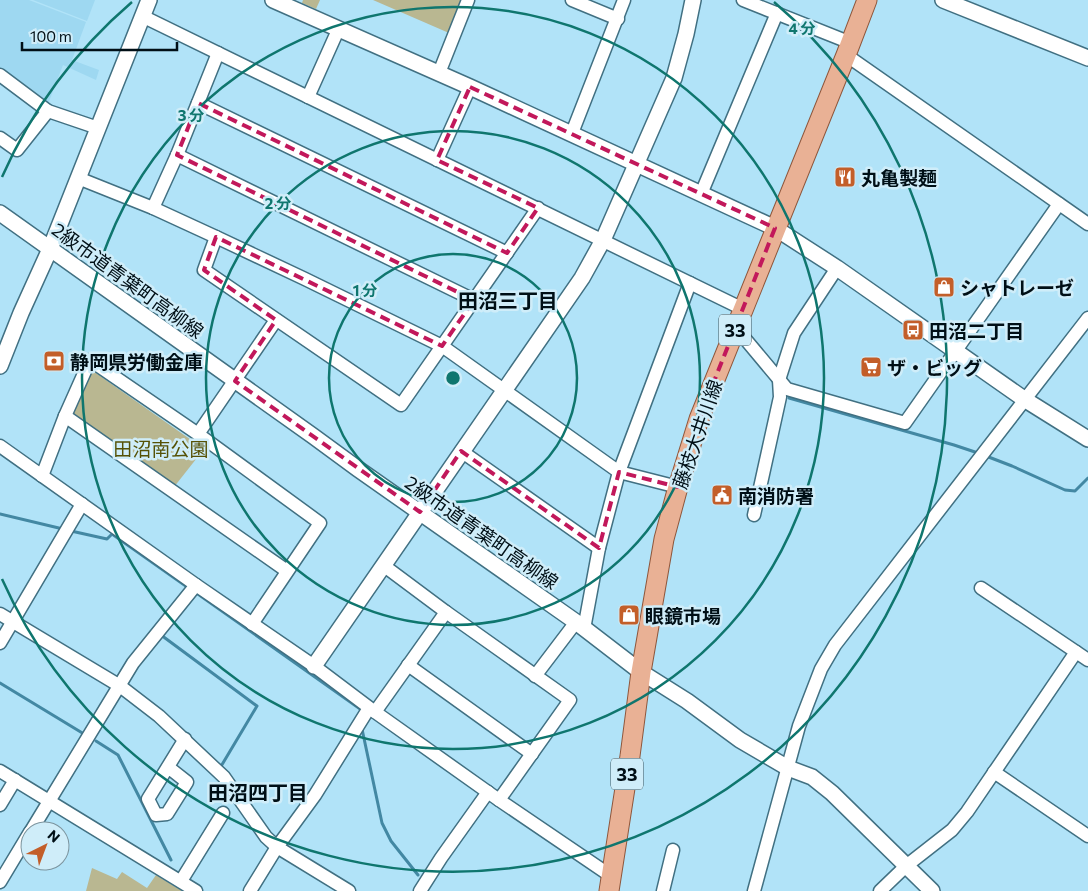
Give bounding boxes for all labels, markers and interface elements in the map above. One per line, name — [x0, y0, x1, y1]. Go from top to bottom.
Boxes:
text: 4 分 — [788, 19, 816, 37]
scale bar — [22, 20, 178, 52]
text: 100 m — [30, 27, 72, 45]
text: 3 分 — [178, 106, 204, 124]
restaurant icon: 丸亀製麺 — [833, 165, 857, 189]
place label: 丸亀製麺 — [861, 166, 937, 189]
text: 2 分 — [265, 194, 291, 212]
street label: 2級市道青葉町高柳線 — [48, 217, 208, 343]
shop icon: シャトレーゼ — [932, 275, 956, 299]
place label: シャトレーゼ — [960, 276, 1074, 299]
text: 1 分 — [353, 281, 377, 299]
district label: 田沼三丁目 — [458, 288, 558, 312]
road number: 33 — [719, 314, 751, 346]
bus stop icon: 田沼二丁目 — [901, 318, 925, 342]
place label: 田沼二丁目 — [929, 319, 1024, 342]
bank icon: 静岡県労働金庫 — [42, 349, 66, 373]
place label: 静岡県労働金庫 — [70, 350, 203, 373]
supermarket icon: ザ・ビッグ — [859, 355, 883, 379]
place label: ザ・ビッグ — [887, 356, 982, 379]
centre of rings — [444, 369, 462, 387]
street label: 藤枝大井川線 — [668, 376, 726, 492]
park label: 田沼南公園 — [113, 437, 209, 460]
street label: 2級市道青葉町高柳線 — [401, 471, 563, 593]
public building icon: 南消防署 — [710, 483, 734, 507]
place label: 南消防署 — [738, 484, 814, 507]
shop icon: 眼鏡市場 — [617, 603, 641, 627]
place label: 眼鏡市場 — [645, 604, 721, 627]
road number: 33 — [611, 759, 643, 790]
district label: 田沼四丁目 — [208, 780, 308, 804]
north arrow — [20, 821, 70, 871]
text: N — [44, 826, 64, 846]

